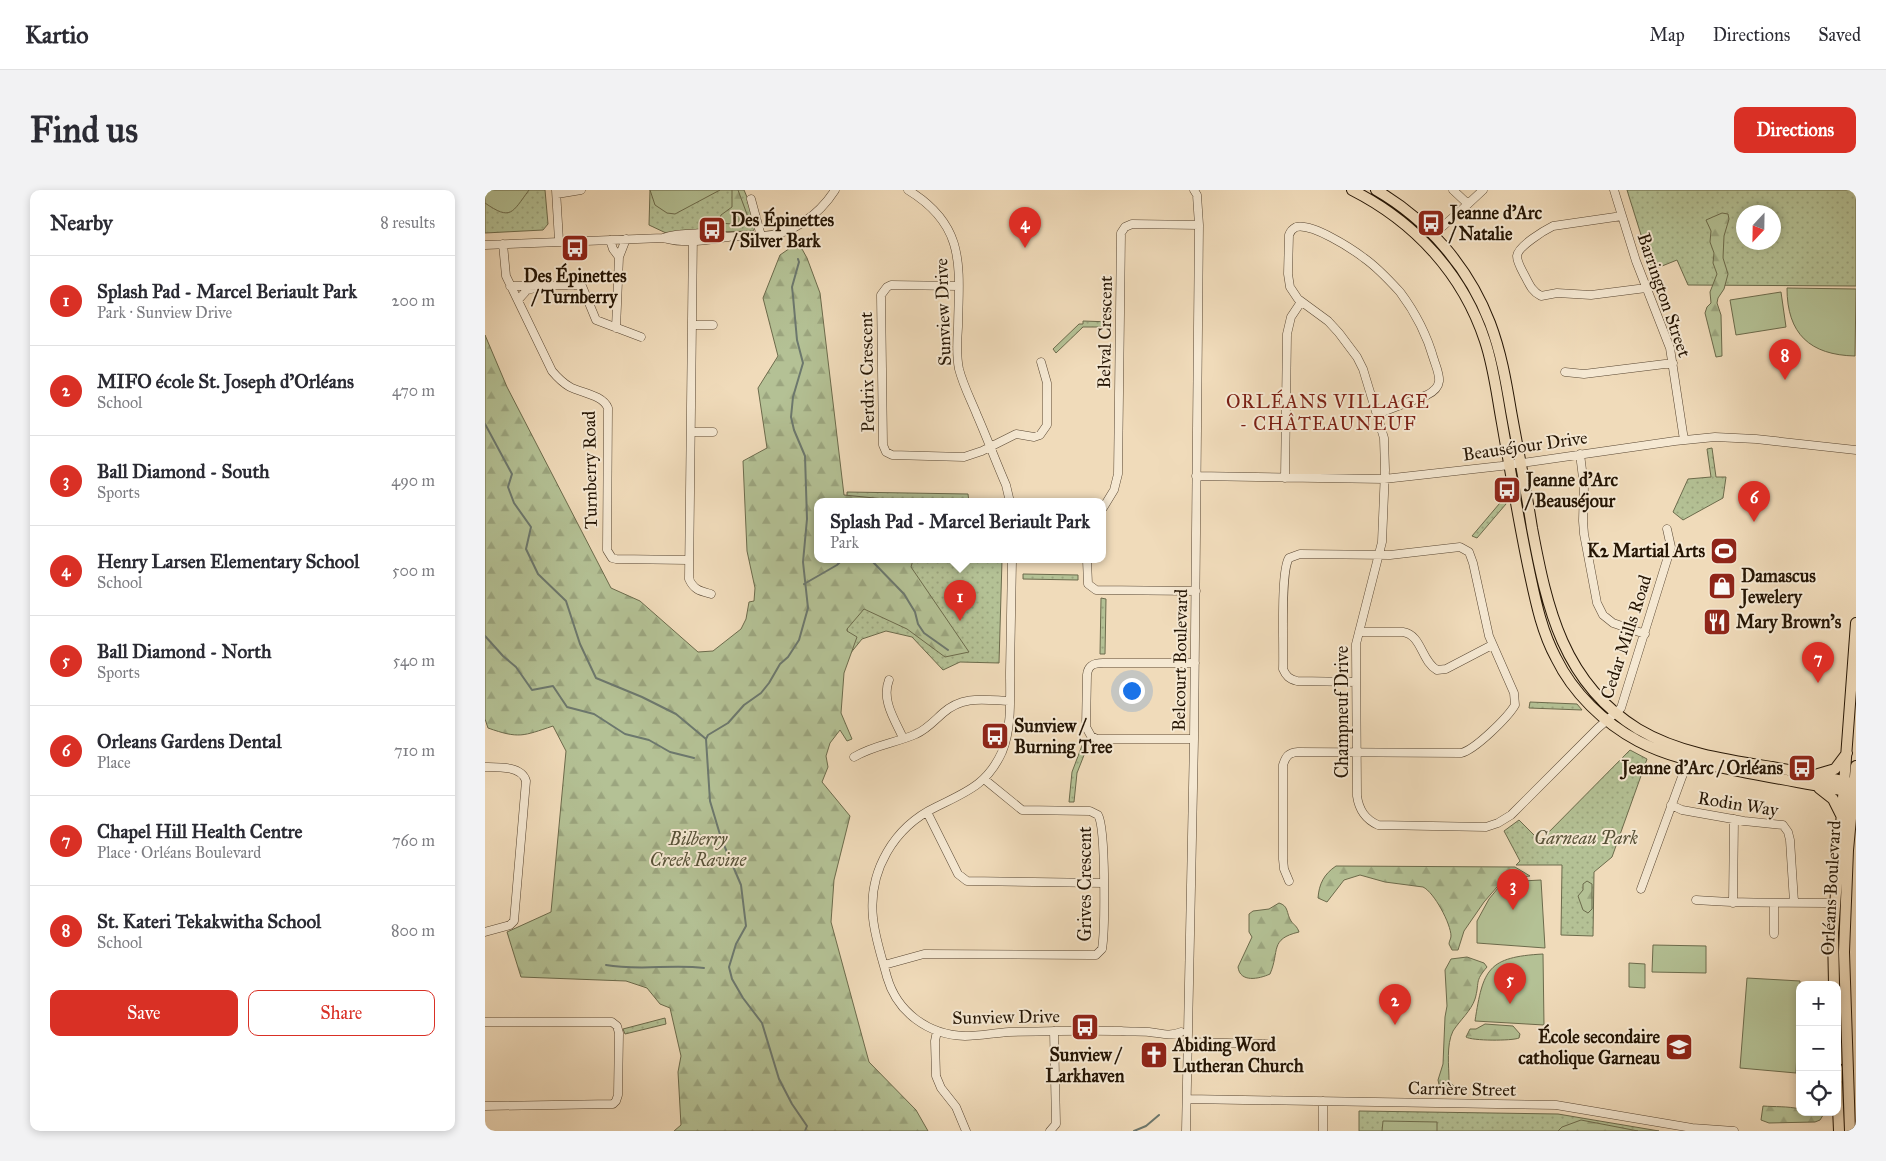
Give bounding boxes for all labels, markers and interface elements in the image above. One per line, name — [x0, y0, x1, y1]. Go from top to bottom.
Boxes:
text: Kartio — [25, 20, 88, 50]
text: Map — [1649, 24, 1685, 46]
text: Directions — [1713, 24, 1790, 46]
text: Saved — [1818, 24, 1861, 46]
button: Directions — [1734, 107, 1856, 153]
text: Find us — [30, 109, 138, 152]
place label: Jeanne d'Arc / Natalie — [1448, 202, 1542, 245]
north arrow — [1736, 205, 1781, 250]
place label: Des Épinettes / Silver Bark — [729, 206, 834, 252]
pin: 4 — [1009, 207, 1041, 248]
bus stop icon: Jeanne d'Arc / Natalie — [1416, 208, 1446, 238]
text: Nearby — [50, 210, 113, 236]
text: 8 results — [380, 213, 435, 232]
bus stop icon: Des Épinettes / Silver Bark — [697, 215, 727, 245]
street label: Barrington Street — [1631, 230, 1696, 361]
bus stop icon: Des Épinettes / Turnberry — [560, 233, 590, 263]
street label: Sunview Drive — [930, 258, 956, 366]
place label: Des Épinettes / Turnberry — [523, 262, 627, 309]
street label: Belval Crescent — [1093, 275, 1117, 389]
text: Splash Pad - Marcel Beriault Park — [97, 280, 357, 303]
text: 1 — [63, 291, 69, 310]
text: 200 m — [392, 291, 435, 310]
text: Park · Sunview Drive — [97, 303, 232, 322]
street label: Perdrix Crescent — [855, 311, 879, 433]
pin: 8 — [1769, 339, 1801, 380]
text: MIFO école St. Joseph d'Orléans — [97, 370, 354, 393]
text: 2 — [62, 381, 70, 400]
text: 470 m — [392, 381, 435, 400]
district label: ORLÉANS VILLAGE - CHÂTEAUNEUF — [1226, 389, 1430, 435]
text: School — [97, 393, 142, 412]
street label: Turnberry Road — [578, 411, 602, 529]
street label: Beauséjour Drive — [1461, 426, 1589, 466]
text: Ball Diamond - South — [97, 460, 270, 483]
place label: Jeanne d'Arc / Beauséjour — [1524, 469, 1618, 513]
text: 3 — [63, 471, 69, 490]
text: 490 m — [391, 471, 435, 490]
bus stop icon: Jeanne d'Arc / Beauséjour — [1492, 475, 1522, 505]
pin: 6 — [1738, 481, 1770, 522]
text: Sports — [97, 483, 140, 502]
popup — [814, 498, 1106, 563]
text: Splash Pad - Marcel Beriault Park — [830, 510, 1090, 533]
text: Park — [830, 533, 859, 552]
sports icon: K2 Martial Arts — [1709, 536, 1739, 566]
place label: K2 Martial Arts — [1587, 540, 1705, 562]
text: Henry Larsen Elementary School — [97, 550, 359, 573]
text: 4 — [62, 561, 70, 580]
text: 500 m — [392, 561, 435, 580]
place label: Damascus Jewelery — [1739, 565, 1816, 609]
shop icon: Damascus Jewelery — [1707, 571, 1737, 601]
street label: Cedar Mills Road — [1596, 572, 1656, 702]
text: School — [97, 573, 142, 592]
pin: 1 — [944, 580, 976, 621]
street label: Belcourt Boulevard — [1168, 589, 1192, 731]
restaurant icon: Mary Brown's — [1702, 607, 1732, 637]
place label: Mary Brown's — [1736, 611, 1842, 634]
text: Ball Diamond - North — [97, 640, 271, 663]
pin: 7 — [1802, 642, 1834, 683]
street label: Champneuf Drive — [1331, 646, 1353, 778]
text: 5 — [62, 651, 70, 670]
text: 540 m — [393, 651, 435, 670]
text: Sports — [97, 663, 140, 682]
your location — [1119, 678, 1145, 704]
place label: Sunview / Burning Tree — [1014, 715, 1113, 759]
bus stop icon: Sunview / Burning Tree — [980, 721, 1010, 751]
text: Orleans Gardens Dental — [97, 730, 282, 753]
text: 6 — [62, 741, 70, 760]
text: 710 m — [394, 741, 435, 760]
text: Place — [97, 753, 131, 772]
bus stop icon: Jeanne d'Arc / Orléans — [1787, 753, 1817, 783]
place label: Jeanne d'Arc / Orléans — [1620, 757, 1783, 780]
street label: Rodin Way — [1696, 787, 1780, 821]
text: Chapel Hill Health Centre — [97, 820, 303, 843]
street label: Orléans Boulevard — [1816, 820, 1846, 956]
street label: Grives Crescent — [1074, 826, 1096, 942]
park label: Garneau Park — [1534, 827, 1638, 849]
park label: Bilberry Creek Ravine — [650, 828, 747, 871]
text: 7 — [62, 831, 70, 850]
text: 760 m — [392, 831, 435, 850]
text: Place · Orléans Boulevard — [97, 843, 261, 862]
pin: 3 — [1497, 869, 1529, 910]
text: St. Kateri Tekakwitha School — [97, 910, 321, 933]
text: 8 — [62, 921, 70, 940]
text: 800 m — [391, 921, 435, 940]
text: School — [97, 933, 142, 952]
pin: 5 — [1494, 963, 1526, 1004]
map controls — [1796, 981, 1841, 1116]
button: + — [1796, 981, 1841, 1026]
pin: 2 — [1379, 984, 1411, 1025]
button: Save — [50, 990, 238, 1036]
button: Share — [248, 990, 435, 1036]
street label: Sunview Drive — [952, 1005, 1060, 1029]
bus stop icon: Sunview / Larkhaven — [1070, 1012, 1100, 1042]
place label: École secondaire catholique Garneau — [1518, 1023, 1660, 1070]
button: − — [1796, 1026, 1841, 1071]
school or university icon: École secondaire catholique Garneau — [1664, 1032, 1694, 1062]
place label: Abiding Word Lutheran Church — [1172, 1034, 1305, 1077]
church icon: Abiding Word Lutheran Church — [1139, 1040, 1169, 1070]
place label: Sunview / Larkhaven — [1046, 1044, 1125, 1087]
button: locate — [1796, 1071, 1841, 1116]
street label: Carrière Street — [1408, 1077, 1517, 1101]

